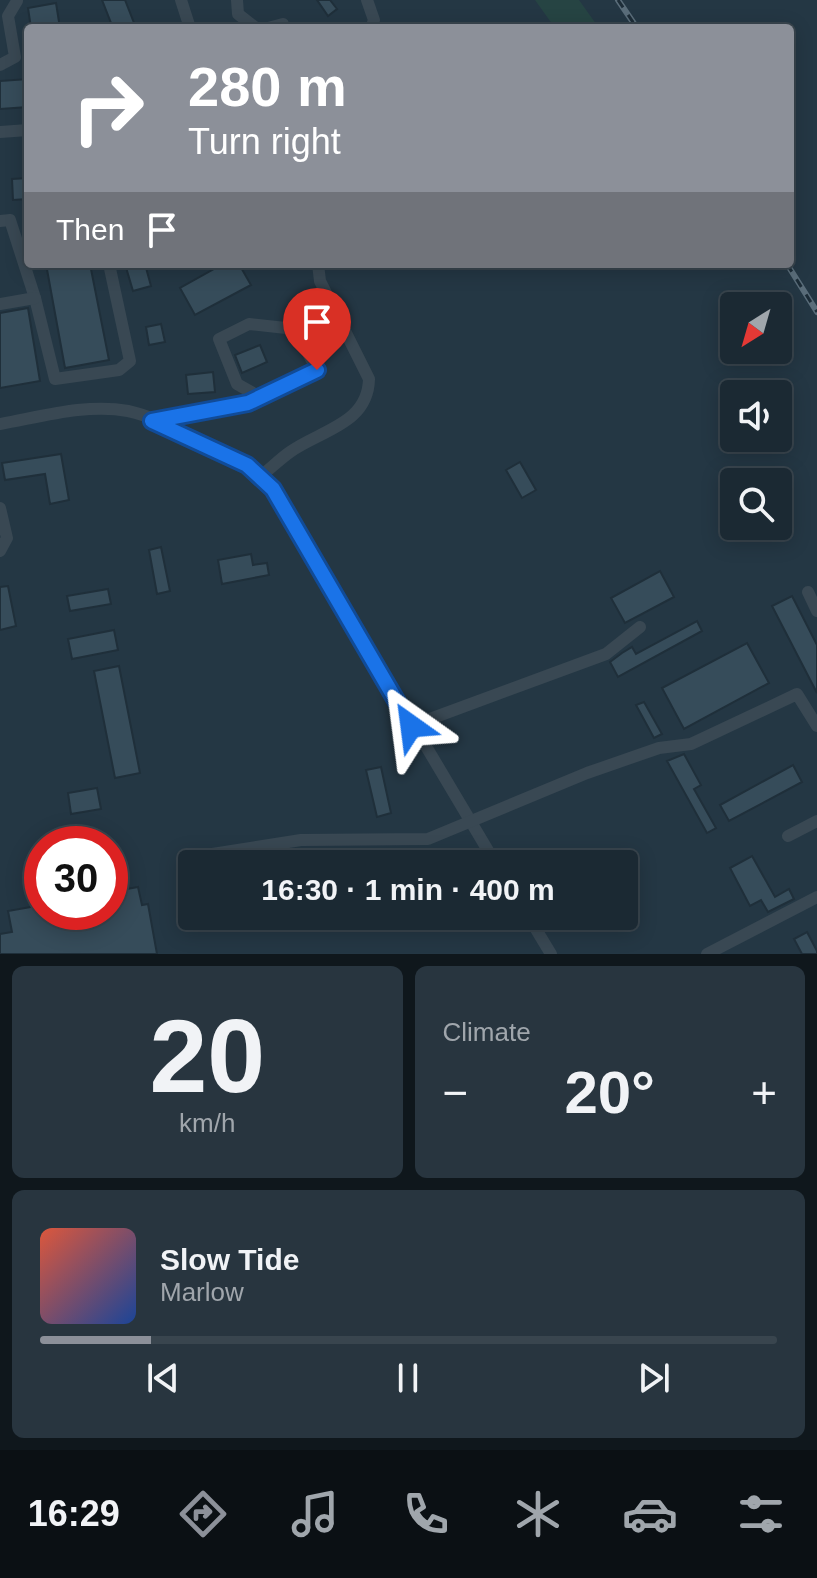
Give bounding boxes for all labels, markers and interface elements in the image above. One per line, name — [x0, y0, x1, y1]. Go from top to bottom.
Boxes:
text: 280 m — [188, 55, 347, 118]
icon: right — [56, 56, 160, 160]
text: Turn right — [188, 121, 341, 162]
icon: arrive — [140, 208, 184, 252]
text: Then — [56, 213, 124, 246]
pin — [283, 288, 351, 370]
north arrow — [720, 292, 792, 364]
map controls — [720, 292, 792, 540]
icon: arrive — [295, 300, 339, 344]
button: sound — [720, 380, 792, 452]
button: search — [720, 468, 792, 540]
position arrow — [369, 684, 453, 768]
speed limit sign: 30 — [24, 826, 128, 930]
text: 16:30 · 1 min · 400 m — [261, 873, 555, 906]
text: 20 — [149, 998, 265, 1114]
text: Climate — [443, 1017, 531, 1047]
text: 20° — [564, 1059, 655, 1126]
text: − — [443, 1068, 468, 1117]
text: + — [751, 1068, 777, 1117]
text: km/h — [179, 1108, 235, 1138]
text: Slow Tide — [160, 1243, 299, 1276]
text: Marlow — [160, 1277, 244, 1307]
icon: previous — [141, 1356, 185, 1400]
icon: pause — [386, 1356, 430, 1400]
icon: next — [632, 1356, 676, 1400]
icon: directions — [175, 1486, 231, 1542]
icon: music — [287, 1486, 343, 1542]
icon: phone — [398, 1486, 454, 1542]
icon: climate — [510, 1486, 566, 1542]
icon: car — [622, 1486, 678, 1542]
icon: filters — [733, 1486, 789, 1542]
text: 16:29 — [28, 1493, 120, 1534]

